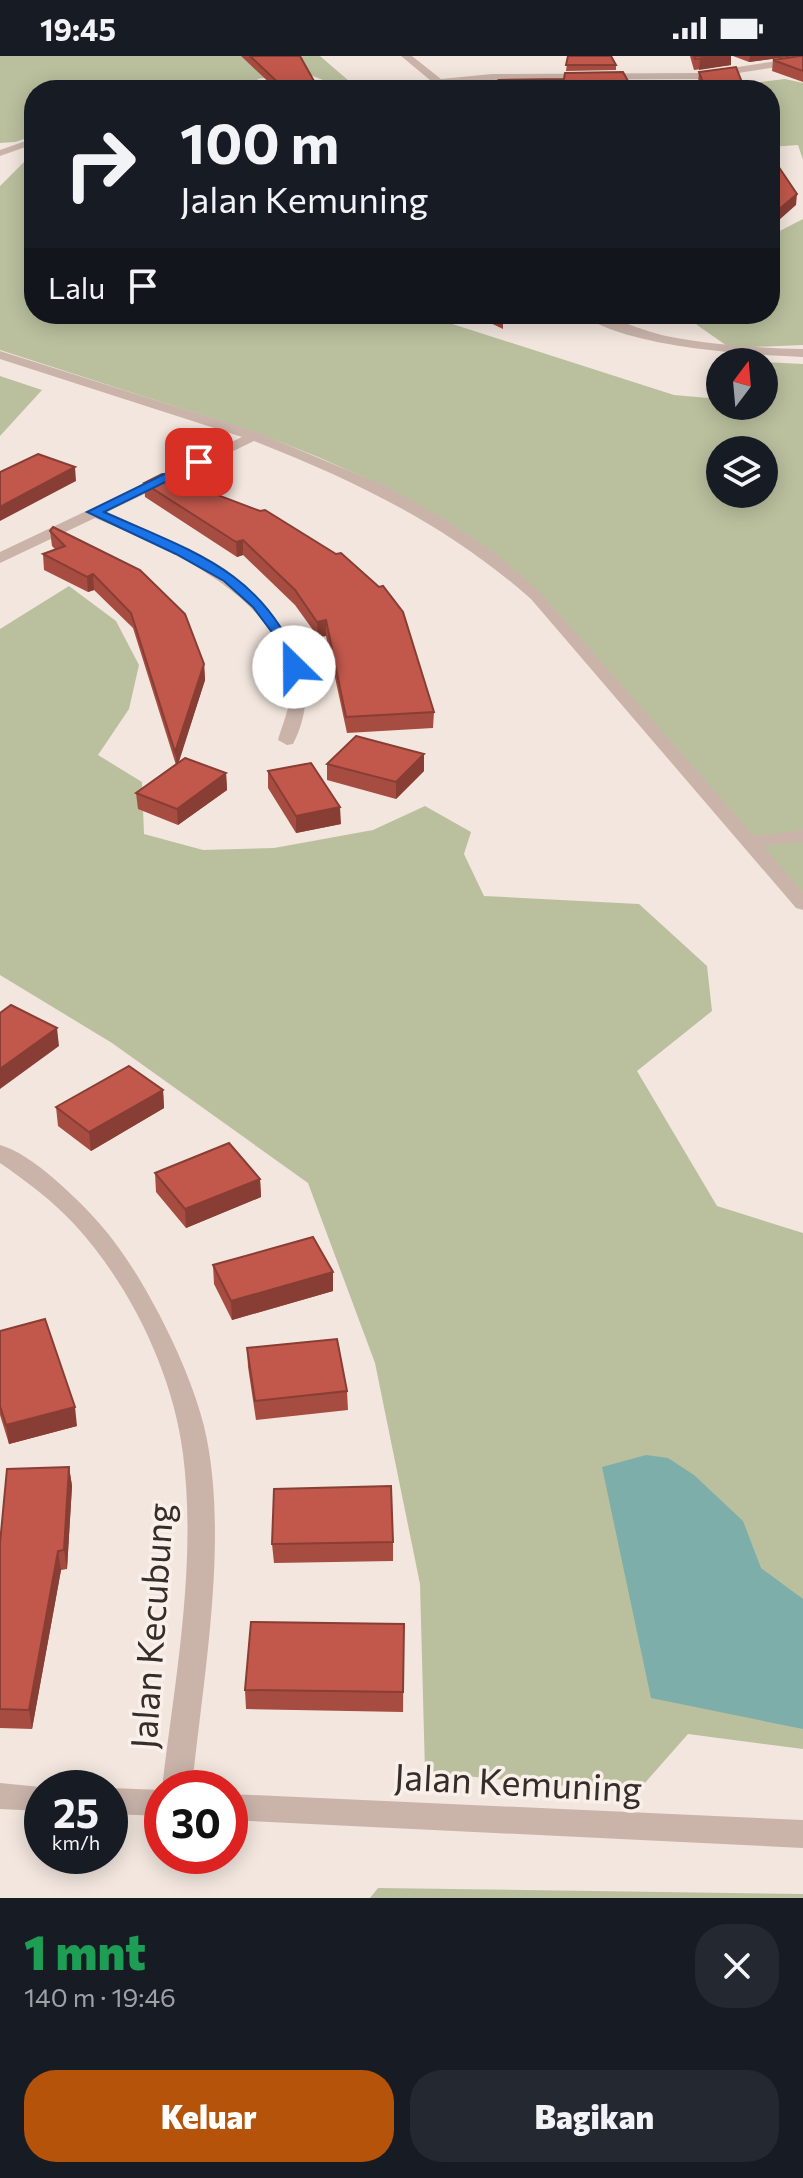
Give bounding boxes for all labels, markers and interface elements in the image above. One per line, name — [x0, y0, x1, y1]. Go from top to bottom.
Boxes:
text: 19:45 — [40, 10, 116, 47]
text: 100 m — [180, 107, 339, 176]
icon: right — [48, 112, 152, 216]
text: Jalan Kemuning — [180, 176, 428, 220]
icon: arrive — [121, 264, 165, 308]
text: Lalu — [48, 268, 105, 305]
north arrow — [706, 348, 778, 420]
map controls — [706, 348, 778, 508]
pin — [165, 428, 233, 496]
button: layers — [706, 436, 778, 508]
icon: arrive — [177, 440, 221, 484]
position arrow — [252, 625, 336, 709]
street label: Jalan Kecubung — [119, 1502, 181, 1750]
street label: Jalan Kemuning — [393, 1753, 643, 1809]
speed limit sign: 30 — [144, 1770, 248, 1874]
text: 25 — [53, 1787, 99, 1836]
text: km/h — [52, 1830, 100, 1854]
text: 1 mnt — [24, 1921, 146, 1980]
button: close — [695, 1924, 779, 2008]
text: 140 m · 19:46 — [24, 1981, 176, 2012]
button: Keluar — [24, 2070, 394, 2162]
button: Bagikan — [410, 2070, 779, 2162]

